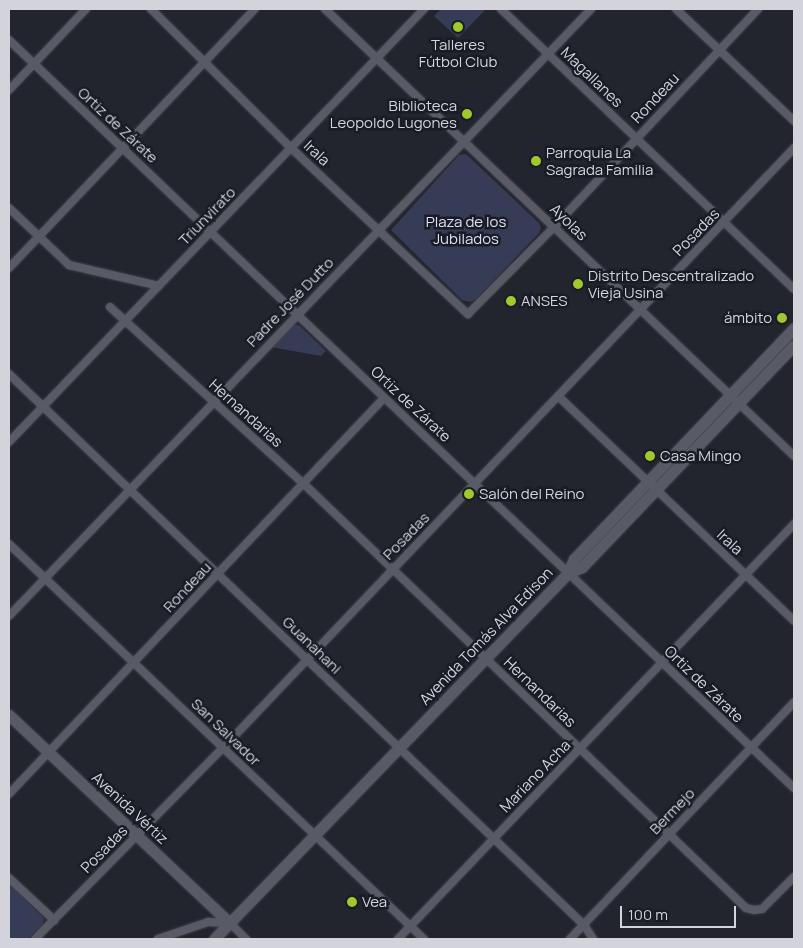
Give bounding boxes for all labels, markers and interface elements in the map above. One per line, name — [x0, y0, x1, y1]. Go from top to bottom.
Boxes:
marker: Talleres Fútbol Club — [452, 21, 464, 33]
place label: Talleres Fútbol Club — [419, 35, 497, 70]
street label: Magallanes — [557, 43, 627, 111]
street label: Rondeau — [627, 69, 683, 127]
street label: Ortiz de Zárate — [74, 83, 162, 167]
place label: Biblioteca Leopoldo Lugones — [330, 96, 457, 131]
marker: Biblioteca Leopoldo Lugones — [461, 108, 473, 120]
street label: Irala — [300, 137, 334, 169]
place label: Parroquia La Sagrada Familia — [546, 143, 653, 178]
marker: Parroquia La Sagrada Familia — [530, 155, 542, 167]
street label: Triunvirato — [175, 183, 239, 249]
street label: Ayolas — [547, 200, 591, 244]
street label: Posadas — [669, 204, 723, 260]
park label: Plaza de los Jubilados — [426, 212, 506, 247]
street label: Padre José Dutto — [243, 254, 337, 350]
place label: Distrito Descentralizado Vieja Usina — [588, 266, 754, 301]
marker: Distrito Descentralizado Vieja Usina — [572, 278, 584, 290]
place label: ANSES — [521, 292, 567, 310]
marker: ANSES — [505, 295, 517, 307]
place label: ámbito — [724, 309, 772, 327]
marker: ámbito — [776, 312, 788, 324]
street label: Ortiz de Zárate — [367, 362, 455, 446]
street label: Hernandarias — [205, 375, 287, 451]
place label: Casa Mingo — [660, 447, 741, 465]
marker: Casa Mingo — [644, 450, 656, 462]
place label: Salón del Reino — [479, 485, 584, 503]
marker: Salón del Reino — [463, 488, 475, 500]
street label: Posadas — [379, 508, 433, 564]
street label: Irala — [713, 526, 747, 558]
street label: Rondeau — [159, 558, 215, 616]
street label: Avenida Tomás Alva Edison — [416, 564, 556, 708]
street label: Guanahani — [279, 613, 345, 677]
street label: Ortiz de Zárate — [661, 642, 747, 726]
street label: Hernandarias — [500, 653, 580, 731]
street label: San Salvador — [188, 695, 264, 769]
street label: Mariano Acha — [496, 736, 574, 816]
street label: Avenida Vértiz — [88, 768, 172, 848]
street label: Bermejo — [646, 784, 698, 838]
street label: Posadas — [77, 821, 131, 877]
place label: Vea — [362, 893, 387, 911]
marker: Vea — [346, 896, 358, 908]
scale bar — [623, 896, 739, 928]
text: 100 m — [628, 904, 668, 925]

